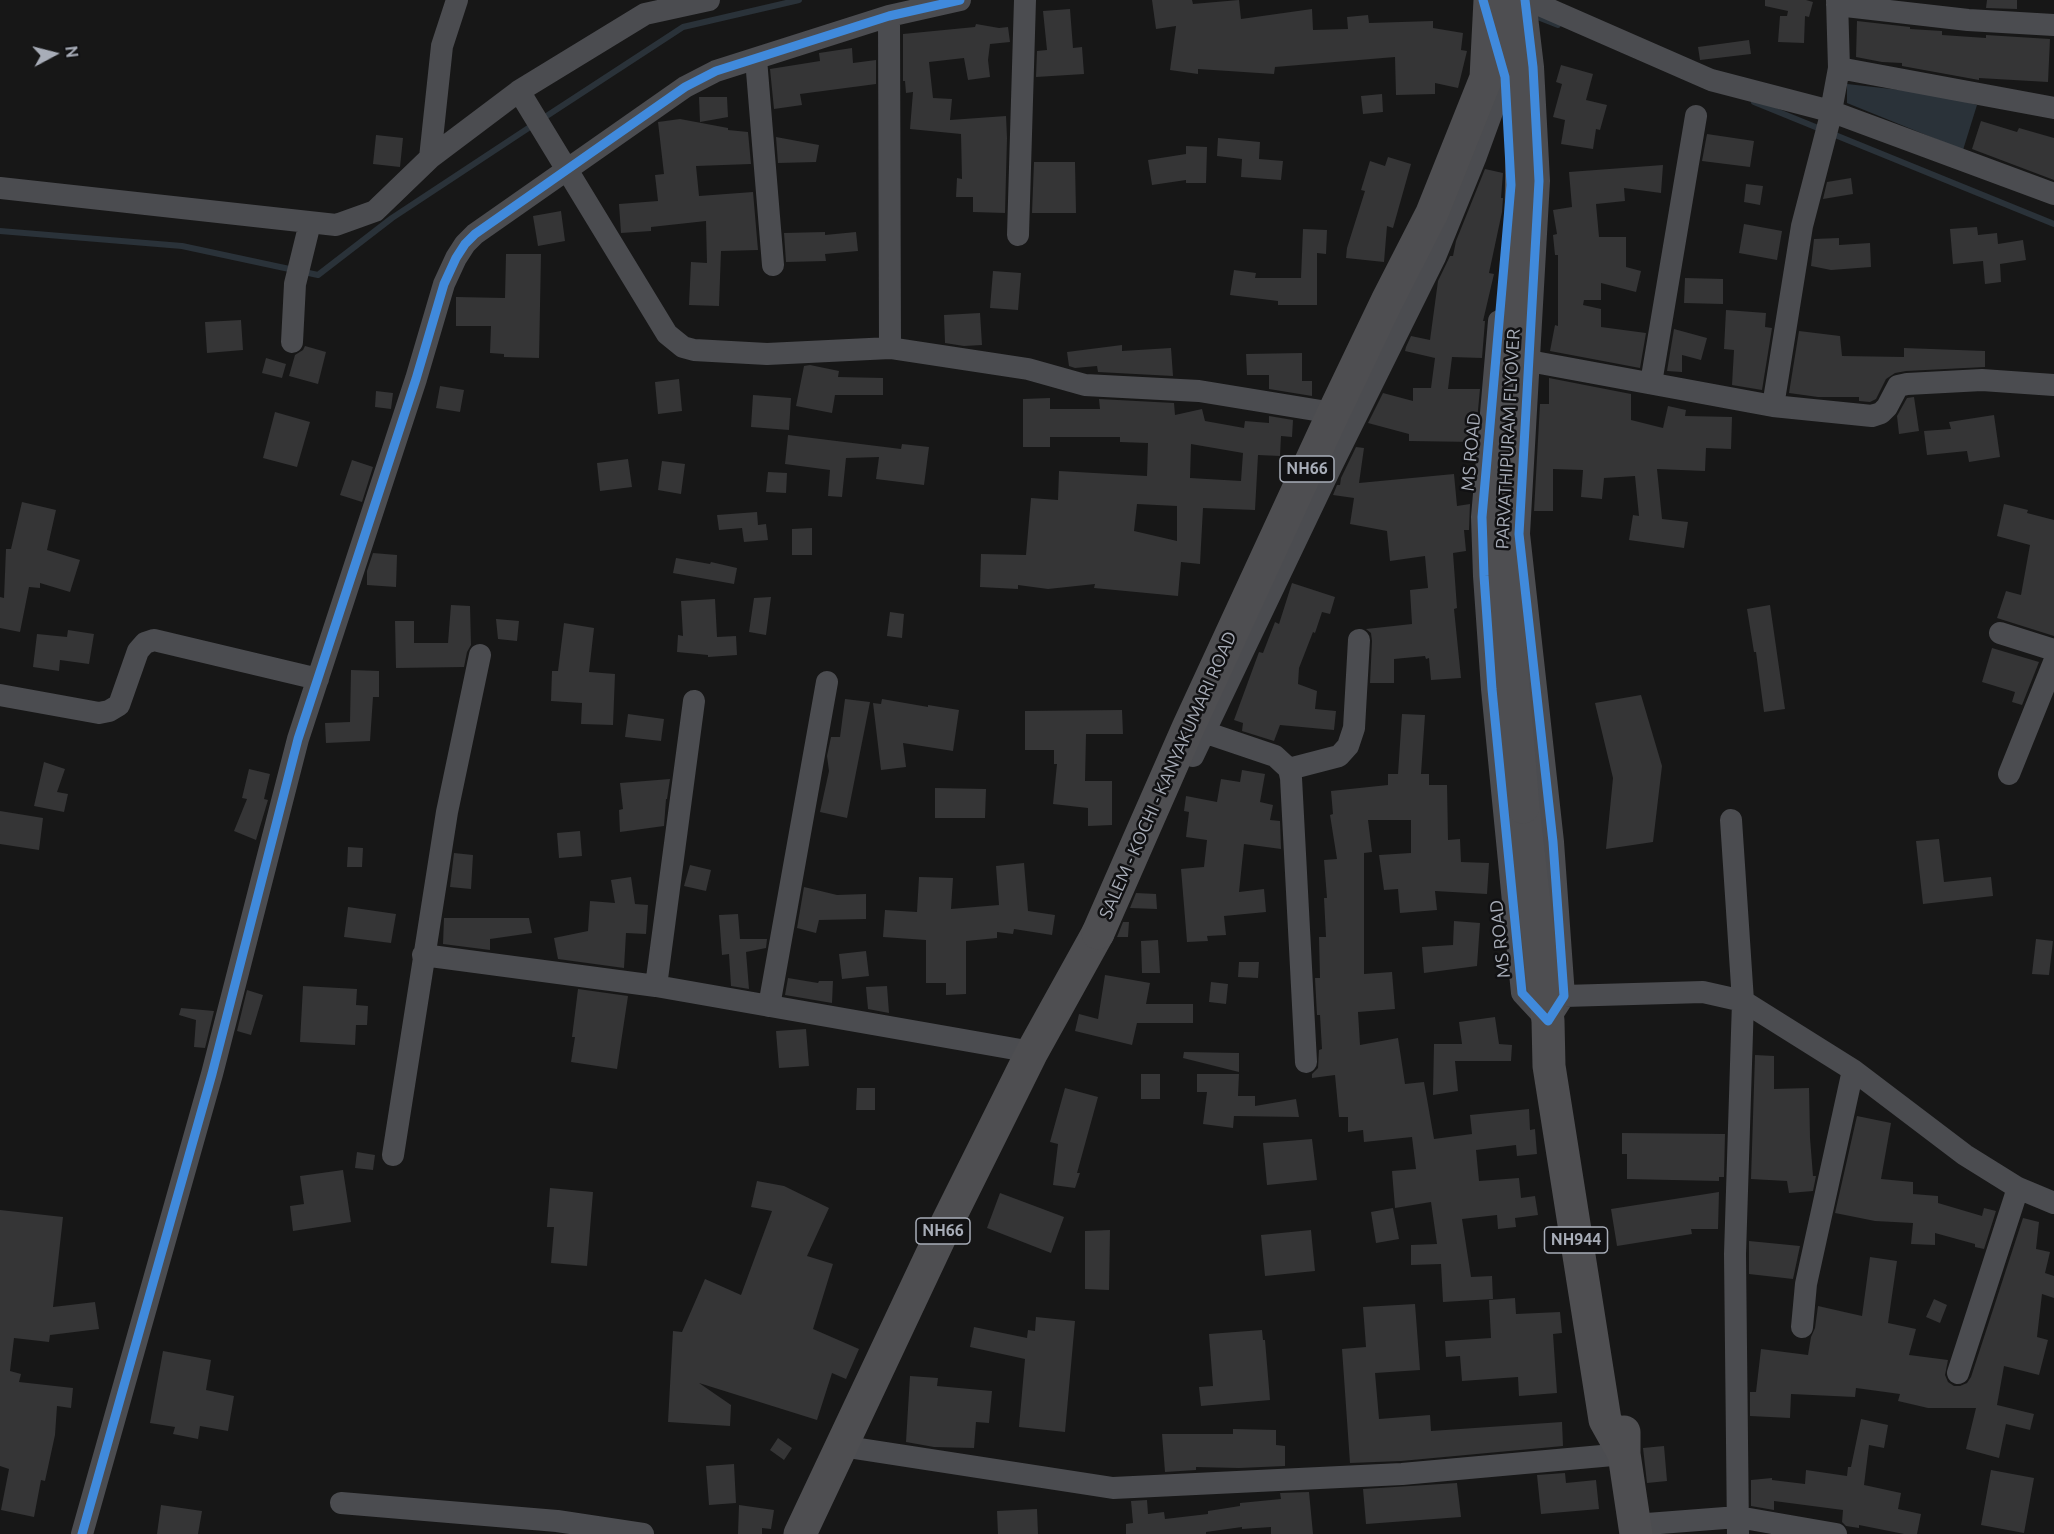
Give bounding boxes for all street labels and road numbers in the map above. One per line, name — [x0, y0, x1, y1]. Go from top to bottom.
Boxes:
street label: PARVATHIPURAM FLYOVER — [1491, 328, 1525, 550]
street label: MS ROAD — [1457, 412, 1485, 492]
road number: NH66 — [1280, 456, 1334, 482]
street label: SALEM - KOCHI - KANYAKUMARI ROAD — [1095, 628, 1241, 922]
street label: MS ROAD — [1485, 899, 1515, 979]
road number: NH66 — [916, 1218, 970, 1244]
road number: NH944 — [1544, 1227, 1608, 1253]

